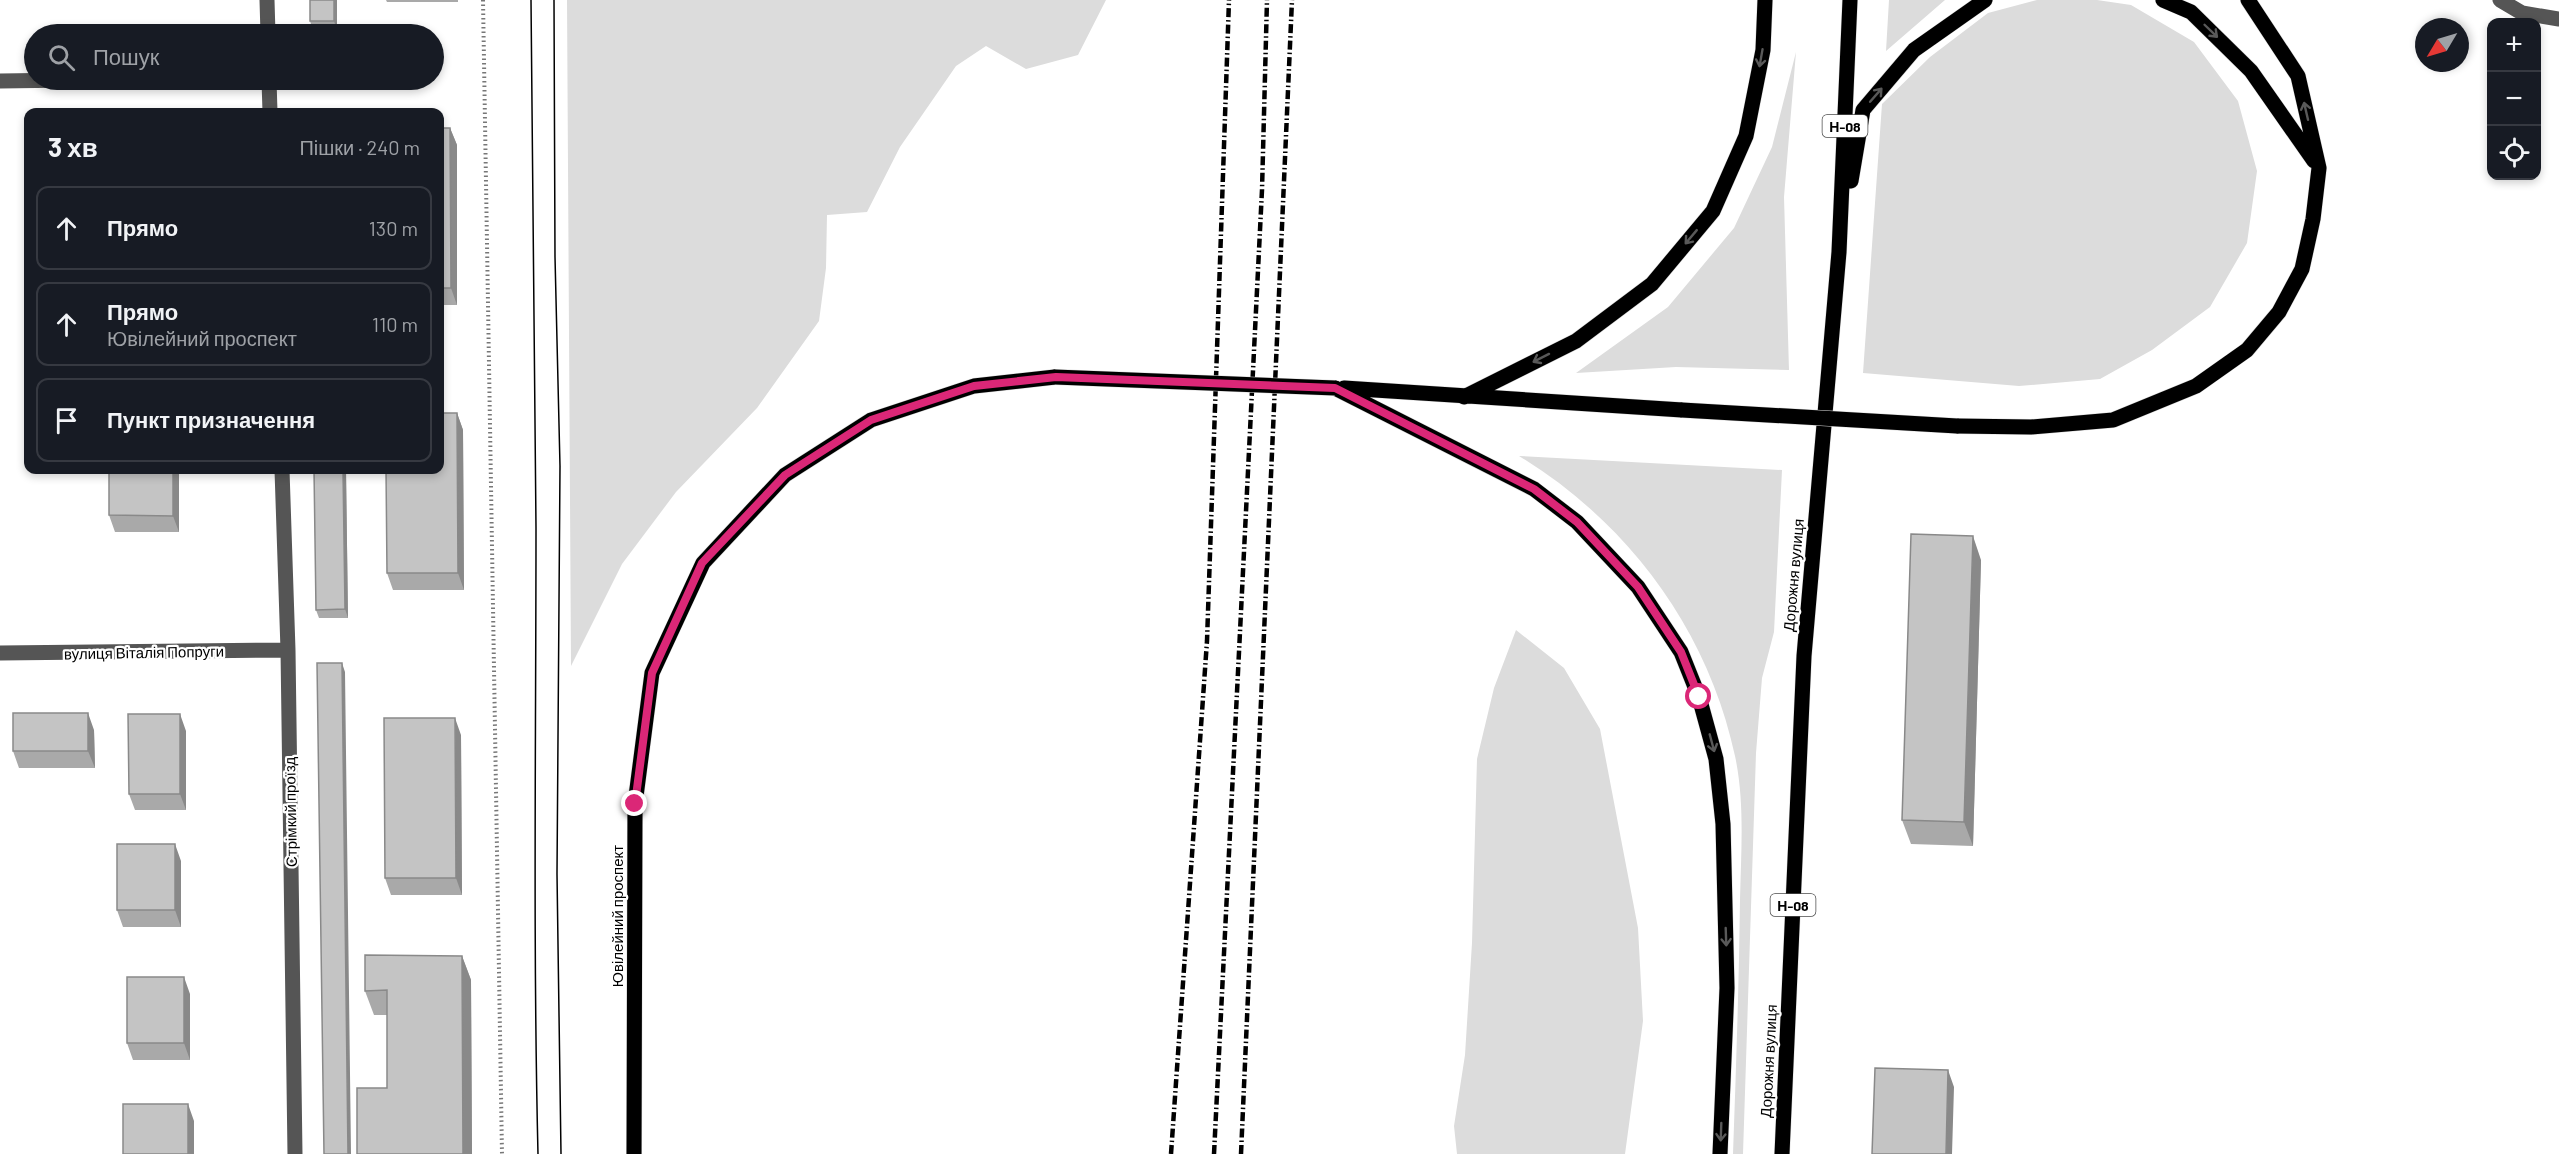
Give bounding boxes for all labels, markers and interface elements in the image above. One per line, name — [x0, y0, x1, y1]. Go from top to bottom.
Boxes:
north arrow — [2415, 18, 2469, 72]
map controls — [2487, 18, 2541, 180]
button: + — [2487, 18, 2541, 72]
search box — [24, 24, 444, 90]
one-way arrow — [2204, 24, 2219, 39]
icon: search — [45, 41, 78, 74]
text: Пошук — [93, 43, 159, 69]
one-way arrow — [1755, 48, 1766, 68]
button: − — [2487, 72, 2541, 126]
one-way arrow — [1869, 87, 1882, 103]
one-way arrow — [2299, 102, 2311, 121]
road number: Н-08 — [1822, 115, 1868, 137]
button: locate — [2487, 126, 2541, 180]
text: 3 хв — [48, 131, 98, 162]
text: Пішки · 240 m — [299, 135, 420, 159]
icon: ahead — [50, 212, 83, 245]
text: Прямо — [107, 214, 178, 240]
text: 130 m — [369, 216, 418, 240]
one-way arrow — [1685, 229, 1698, 245]
text: Прямо — [107, 298, 178, 324]
icon: ahead — [50, 308, 83, 341]
text: 110 m — [372, 312, 418, 336]
text: Ювілейний проспект — [107, 326, 297, 350]
one-way arrow — [1533, 353, 1551, 365]
icon: arrive — [50, 404, 83, 437]
text: Пункт призначення — [107, 406, 315, 432]
street label: Дорожня вулиця — [1779, 518, 1807, 632]
street label: вулиця Віталія Попруги — [64, 642, 224, 662]
route start — [1685, 683, 1711, 709]
one-way arrow — [1707, 733, 1718, 752]
street label: Стрімкий проїзд — [280, 756, 300, 867]
route end — [621, 790, 647, 816]
street label: Ювілейний проспект — [608, 845, 626, 987]
road number: Н-08 — [1770, 894, 1816, 916]
one-way arrow — [1720, 927, 1732, 947]
street label: Дорожня вулиця — [1756, 1004, 1780, 1118]
one-way arrow — [1716, 1122, 1727, 1142]

